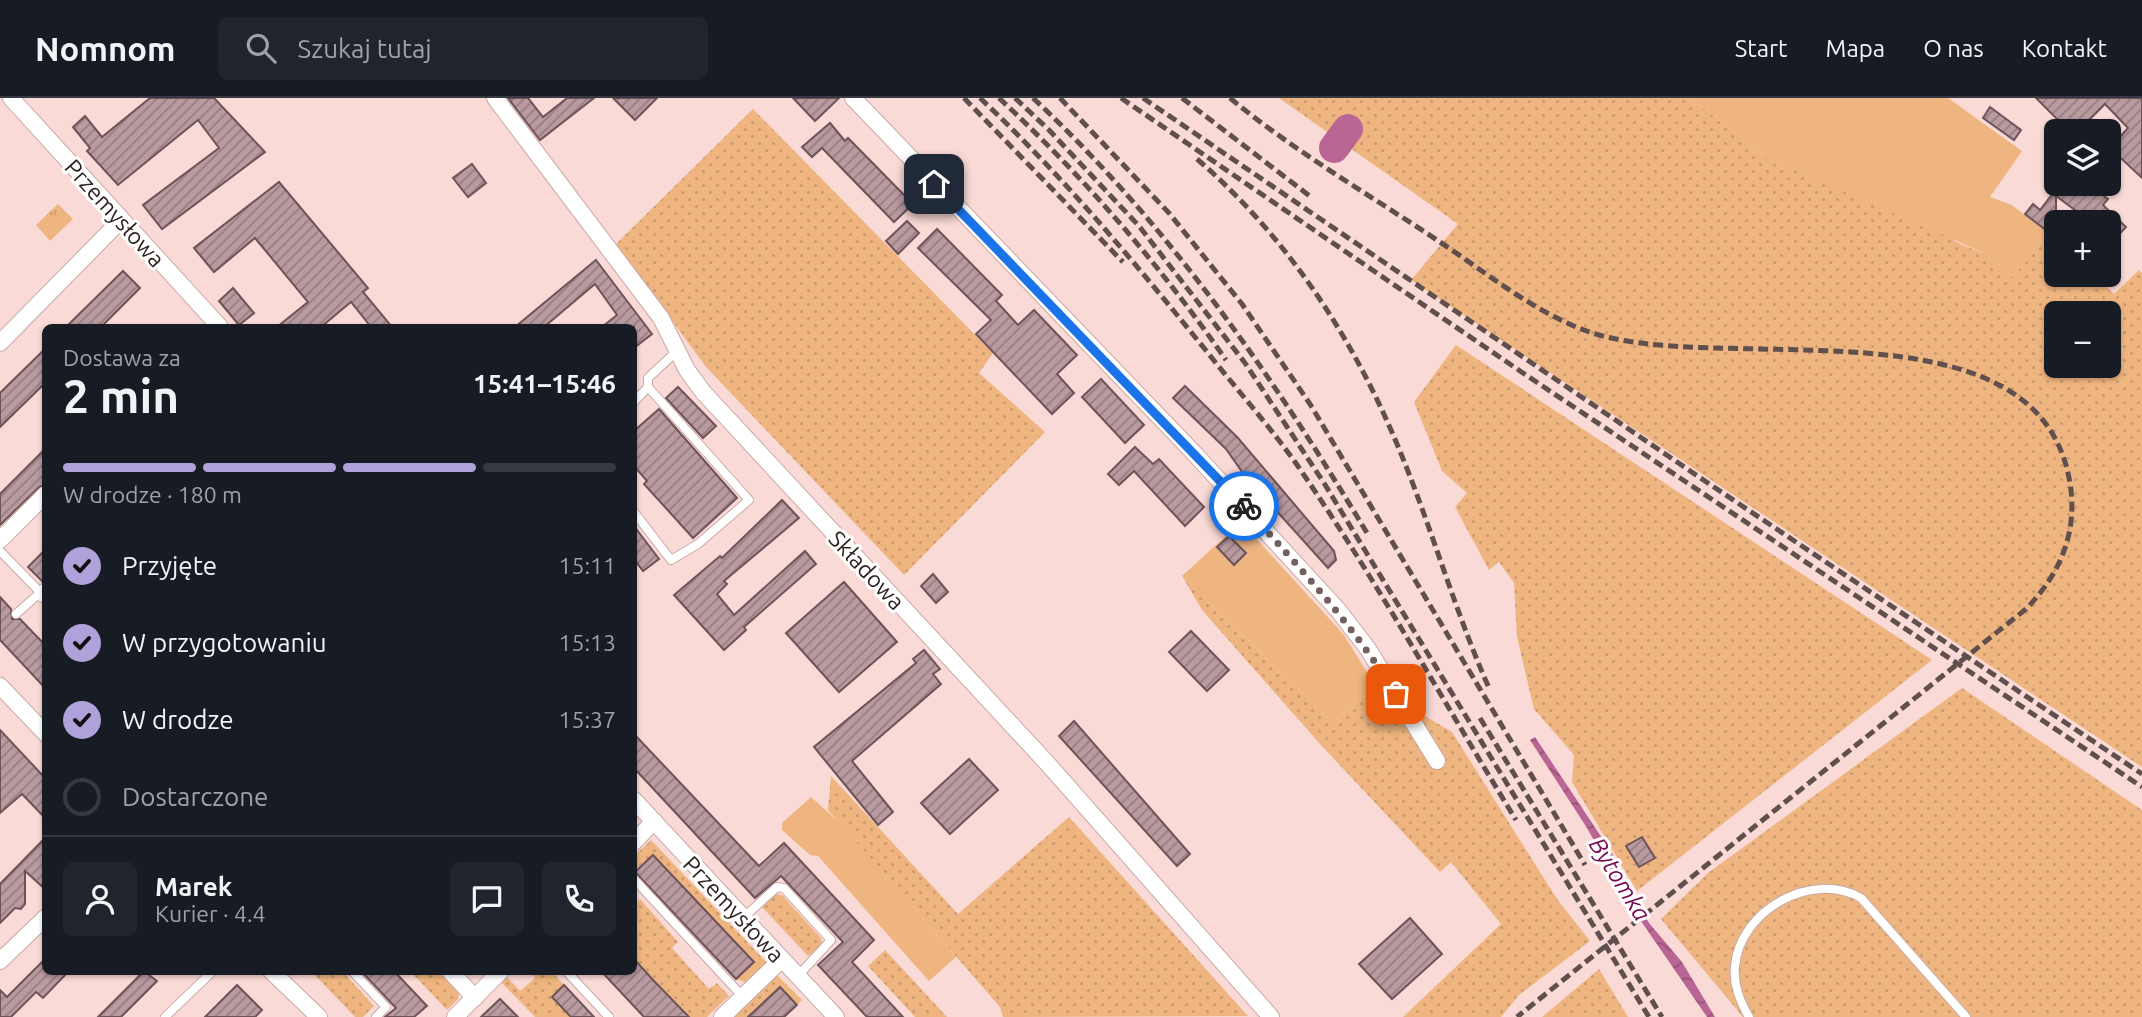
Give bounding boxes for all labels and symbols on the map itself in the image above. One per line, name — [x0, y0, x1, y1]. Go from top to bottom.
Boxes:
street label: Przemysłowa — [60, 154, 170, 272]
pin — [904, 154, 964, 214]
courier — [1209, 471, 1279, 541]
street label: Składowa — [824, 526, 910, 614]
pin — [1366, 664, 1426, 724]
water label: Bytomka — [1584, 832, 1656, 926]
street label: Przemysłowa — [679, 851, 789, 967]

